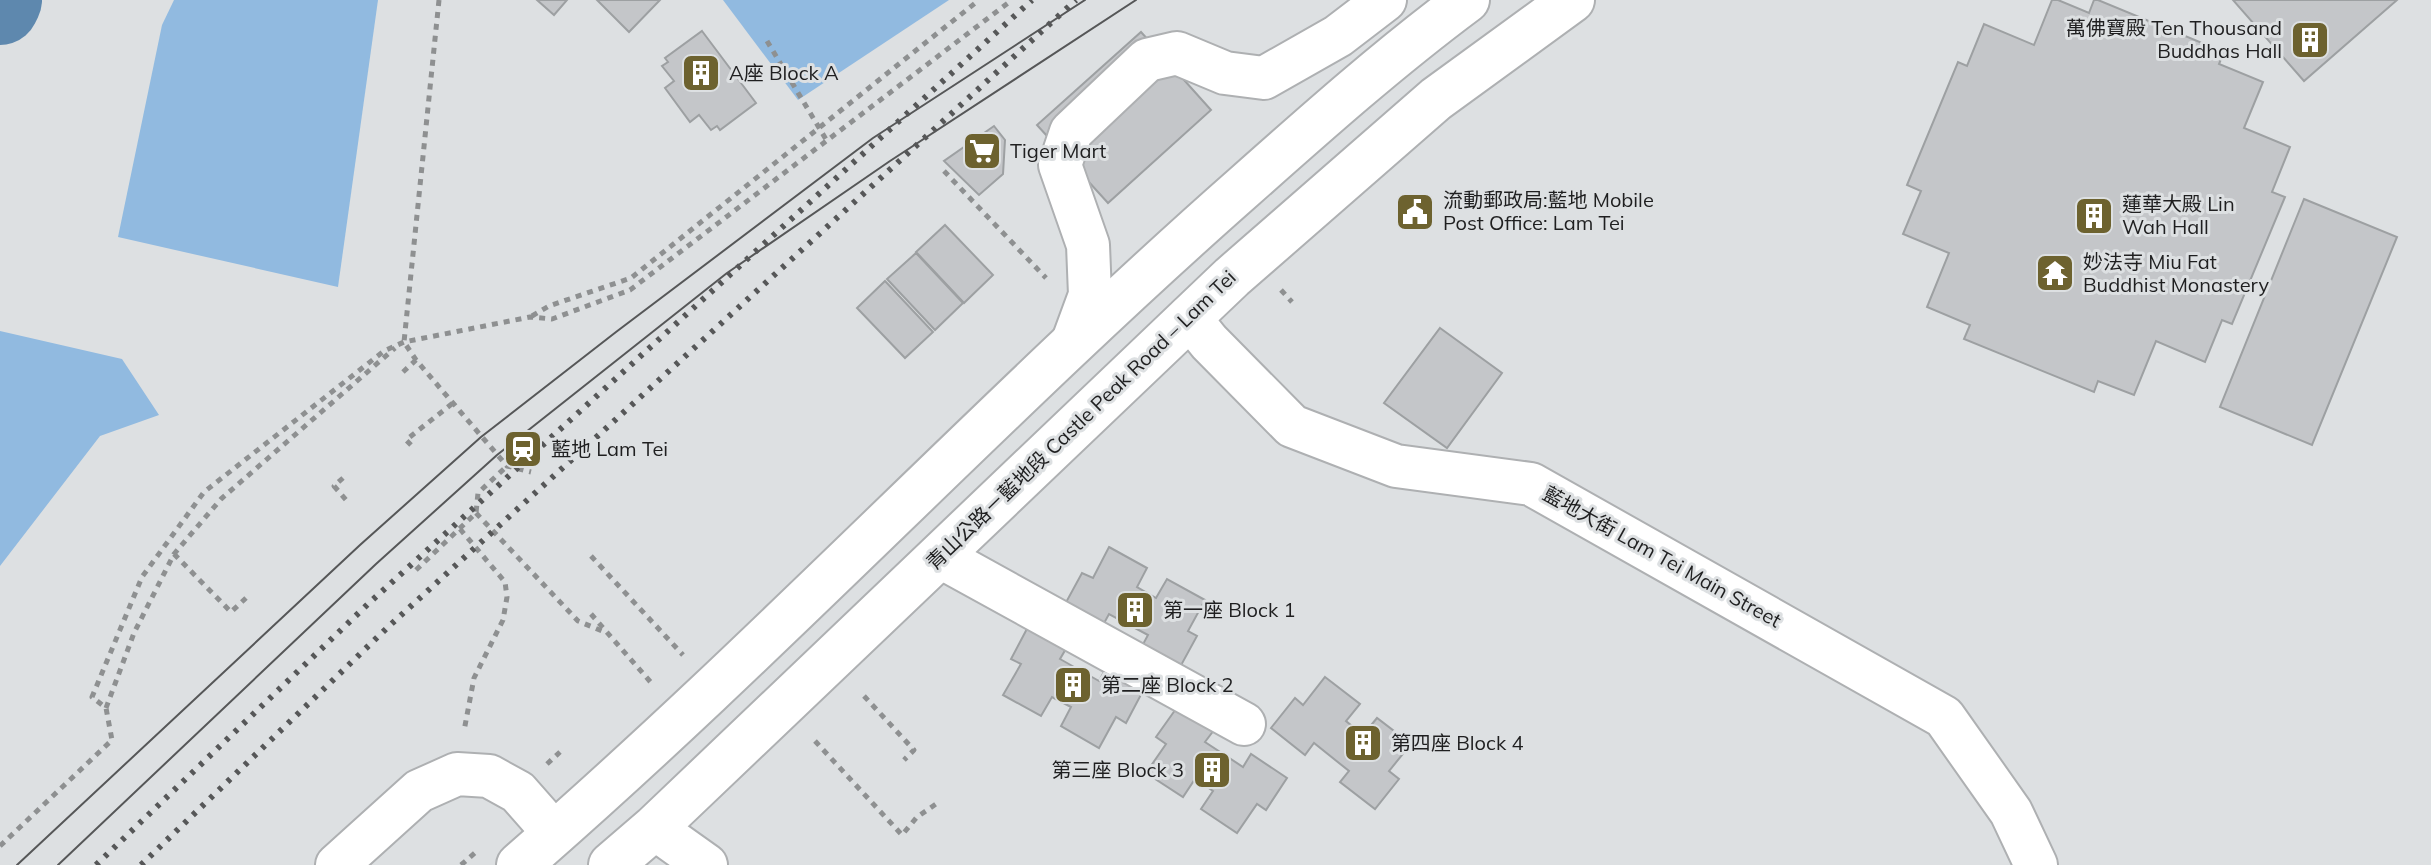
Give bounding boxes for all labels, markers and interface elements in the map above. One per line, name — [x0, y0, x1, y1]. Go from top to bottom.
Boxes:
place label: 萬佛寶殿 Ten Thousand Buddhas Hall — [2066, 15, 2282, 63]
building icon: 萬佛寶殿 Ten Thousand Buddhas Hall — [2289, 19, 2331, 61]
building icon: A座 Block A — [680, 52, 722, 94]
place label: A座 Block A — [729, 60, 839, 85]
supermarket icon: Tiger Mart — [961, 130, 1003, 172]
place label: Tiger Mart — [1010, 138, 1106, 163]
place label: 流動郵政局:藍地 Mobile Post Office: Lam Tei — [1443, 187, 1654, 235]
public building icon: 流動郵政局:藍地 Mobile Post Office: Lam Tei — [1394, 191, 1436, 233]
place label: 蓮華大殿 Lin Wah Hall — [2122, 191, 2235, 239]
building icon: 蓮華大殿 Lin Wah Hall — [2073, 195, 2115, 237]
place label: 妙法寺 Miu Fat Buddhist Monastery — [2083, 249, 2269, 297]
temple icon: 妙法寺 Miu Fat Buddhist Monastery — [2034, 252, 2076, 294]
street label: 青山公路－藍地段 Castle Peak Road – Lam Tei — [921, 265, 1241, 575]
station icon: 藍地 Lam Tei — [502, 428, 544, 470]
place label: 藍地 Lam Tei — [551, 436, 668, 461]
street label: 藍地大街 Lam Tei Main Street — [1539, 481, 1786, 633]
building icon: 第一座 Block 1 — [1114, 589, 1156, 631]
place label: 第一座 Block 1 — [1163, 597, 1295, 622]
building icon: 第二座 Block 2 — [1052, 664, 1094, 706]
place label: 第二座 Block 2 — [1101, 672, 1233, 697]
building icon: 第四座 Block 4 — [1342, 722, 1384, 764]
place label: 第四座 Block 4 — [1391, 730, 1523, 755]
building icon: 第三座 Block 3 — [1191, 749, 1233, 791]
place label: 第三座 Block 3 — [1052, 757, 1184, 782]

